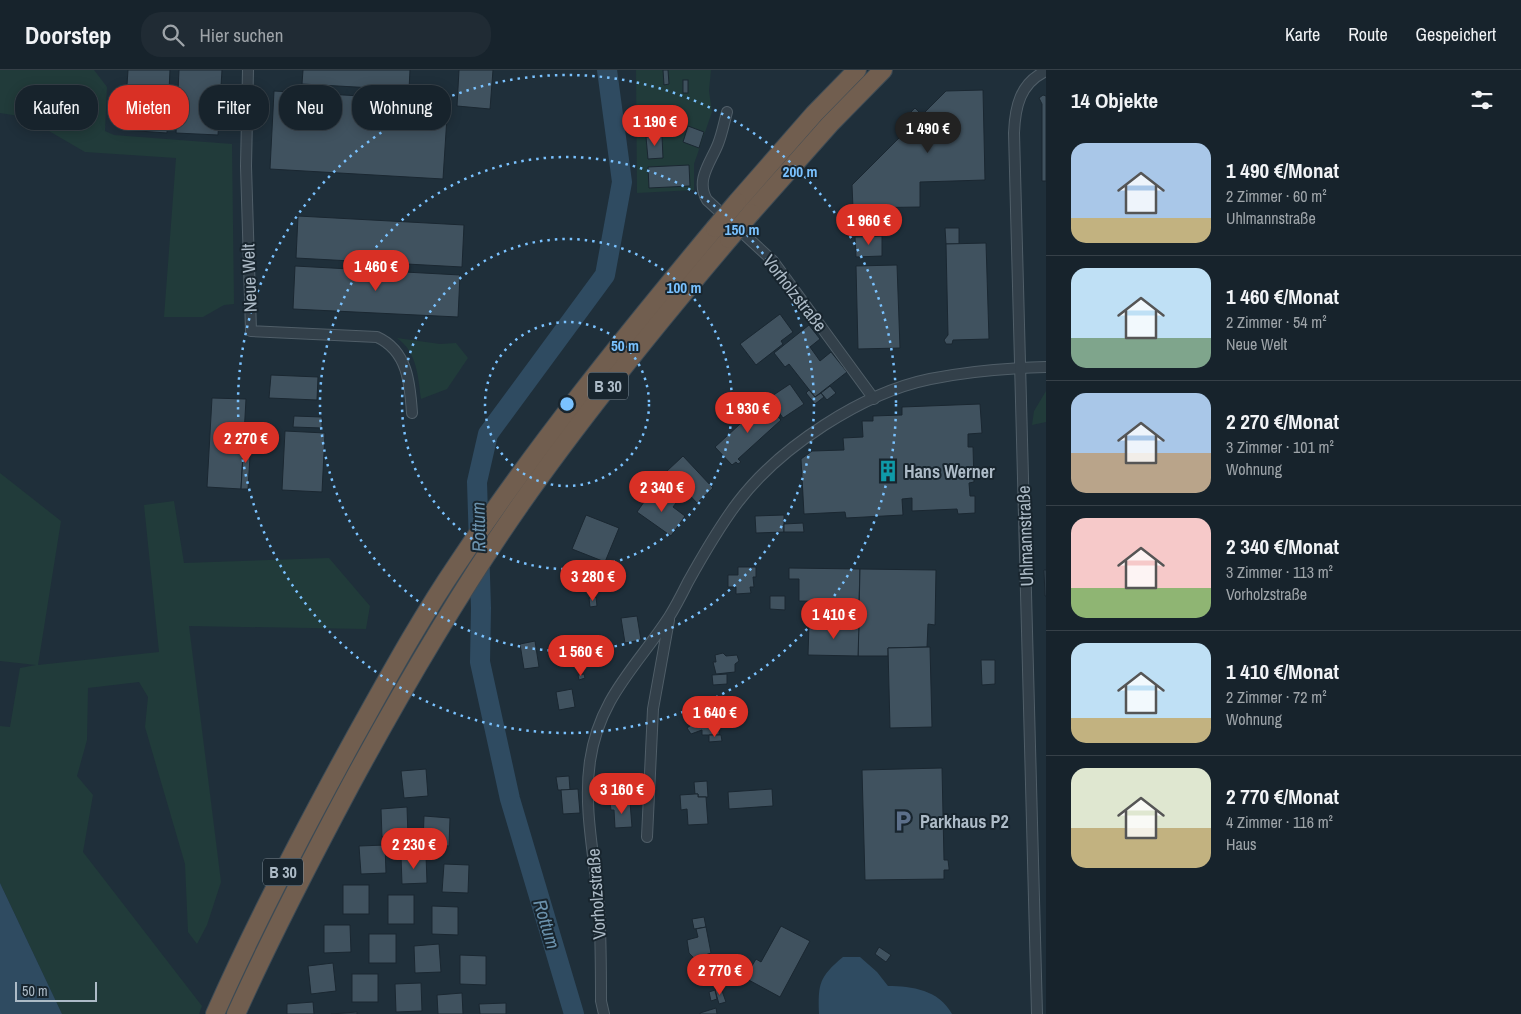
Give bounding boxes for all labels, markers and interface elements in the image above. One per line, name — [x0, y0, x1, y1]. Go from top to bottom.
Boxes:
search box — [141, 12, 491, 57]
text: Doorstep — [25, 19, 111, 51]
icon: search — [159, 21, 187, 49]
text: Hier suchen — [199, 22, 283, 48]
text: Karte — [1285, 22, 1320, 47]
text: Route — [1348, 22, 1388, 47]
text: Gespeichert — [1416, 22, 1496, 47]
chip: Kaufen — [15, 85, 98, 130]
chip: Mieten — [108, 85, 189, 130]
chip: Filter — [199, 85, 269, 130]
chip: Neu — [279, 85, 342, 130]
chip: Wohnung — [352, 85, 451, 130]
text: 14 Objekte — [1071, 86, 1158, 115]
icon: filters — [1468, 86, 1496, 114]
pin: 1 190 € — [609, 104, 701, 147]
text: 1 190 € — [633, 110, 677, 132]
pin: 1 490 € — [882, 112, 974, 154]
text: 1 490 € — [906, 117, 950, 139]
text: 1 490 €/Monat — [1226, 156, 1339, 185]
text: 200 m — [783, 161, 817, 182]
icon: home — [1111, 163, 1171, 223]
text: 2 Zimmer · 60 m² — [1226, 185, 1327, 207]
pin: 1 960 € — [823, 204, 915, 246]
text: Uhlmannstraße — [1226, 207, 1316, 229]
text: 1 960 € — [847, 209, 891, 231]
text: 150 m — [725, 219, 759, 240]
street label: Neue Welt — [235, 243, 263, 313]
street label: Vorholzstraße — [757, 249, 833, 337]
pin: 1 460 € — [330, 250, 422, 292]
text: 1 460 € — [354, 255, 398, 277]
text: 100 m — [667, 277, 701, 298]
text: 1 460 €/Monat — [1226, 282, 1339, 311]
icon: home — [1111, 288, 1171, 348]
text: 2 Zimmer · 54 m² — [1226, 311, 1327, 333]
text: Neue Welt — [1226, 333, 1287, 355]
text: 50 m — [611, 335, 639, 356]
road number: B 30 — [588, 372, 628, 400]
pin: 1 930 € — [702, 392, 794, 434]
centre of rings — [558, 395, 576, 413]
text: 1 930 € — [726, 397, 770, 419]
text: 2 270 €/Monat — [1226, 407, 1339, 436]
icon: home — [1111, 413, 1171, 473]
pin: 2 270 € — [200, 422, 292, 464]
text: 2 270 € — [224, 427, 268, 449]
text: 3 Zimmer · 101 m² — [1226, 436, 1334, 458]
building icon: Hans Werner — [875, 458, 901, 484]
text: Wohnung — [1226, 458, 1282, 480]
place label: Hans Werner — [904, 459, 995, 484]
pin: 2 340 € — [616, 470, 708, 513]
text: 2 340 € — [640, 476, 684, 498]
street label: Uhlmannstraße — [1011, 485, 1039, 587]
water label: Rottum — [465, 502, 491, 552]
text: 2 340 €/Monat — [1226, 532, 1339, 561]
icon: home — [1111, 538, 1171, 598]
pin: 3 280 € — [547, 560, 639, 602]
text: 3 Zimmer · 113 m² — [1226, 561, 1333, 583]
text: 3 280 € — [571, 565, 615, 587]
text: Vorholzstraße — [1226, 583, 1307, 605]
pin: 1 410 € — [788, 598, 880, 640]
text: 1 410 € — [812, 603, 856, 625]
pin: 1 560 € — [535, 634, 627, 677]
text: 1 560 € — [559, 640, 603, 662]
text: 1 410 €/Monat — [1226, 657, 1339, 686]
icon: home — [1111, 663, 1171, 723]
text: 2 Zimmer · 72 m² — [1226, 686, 1327, 708]
pin: 1 640 € — [669, 696, 761, 738]
text: 1 640 € — [693, 701, 737, 723]
text: Wohnung — [1226, 708, 1282, 730]
pin: 3 160 € — [576, 772, 668, 815]
text: 3 160 € — [600, 778, 644, 800]
text: 2 770 €/Monat — [1226, 782, 1339, 811]
icon: home — [1111, 788, 1171, 848]
parking icon: Parkhaus P2 — [890, 808, 916, 834]
place label: Parkhaus P2 — [920, 809, 1009, 834]
text: 4 Zimmer · 116 m² — [1226, 811, 1333, 833]
pin: 2 230 € — [368, 828, 460, 870]
text: 2 230 € — [392, 833, 436, 855]
text: Haus — [1226, 833, 1257, 855]
street label: Vorholzstraße — [580, 848, 612, 940]
road number: B 30 — [263, 859, 303, 886]
water label: Rottum — [527, 896, 567, 952]
pin: 2 770 € — [674, 954, 766, 996]
text: 2 770 € — [698, 959, 742, 981]
scale bar — [15, 979, 98, 1002]
text: 50 m — [22, 982, 48, 1000]

